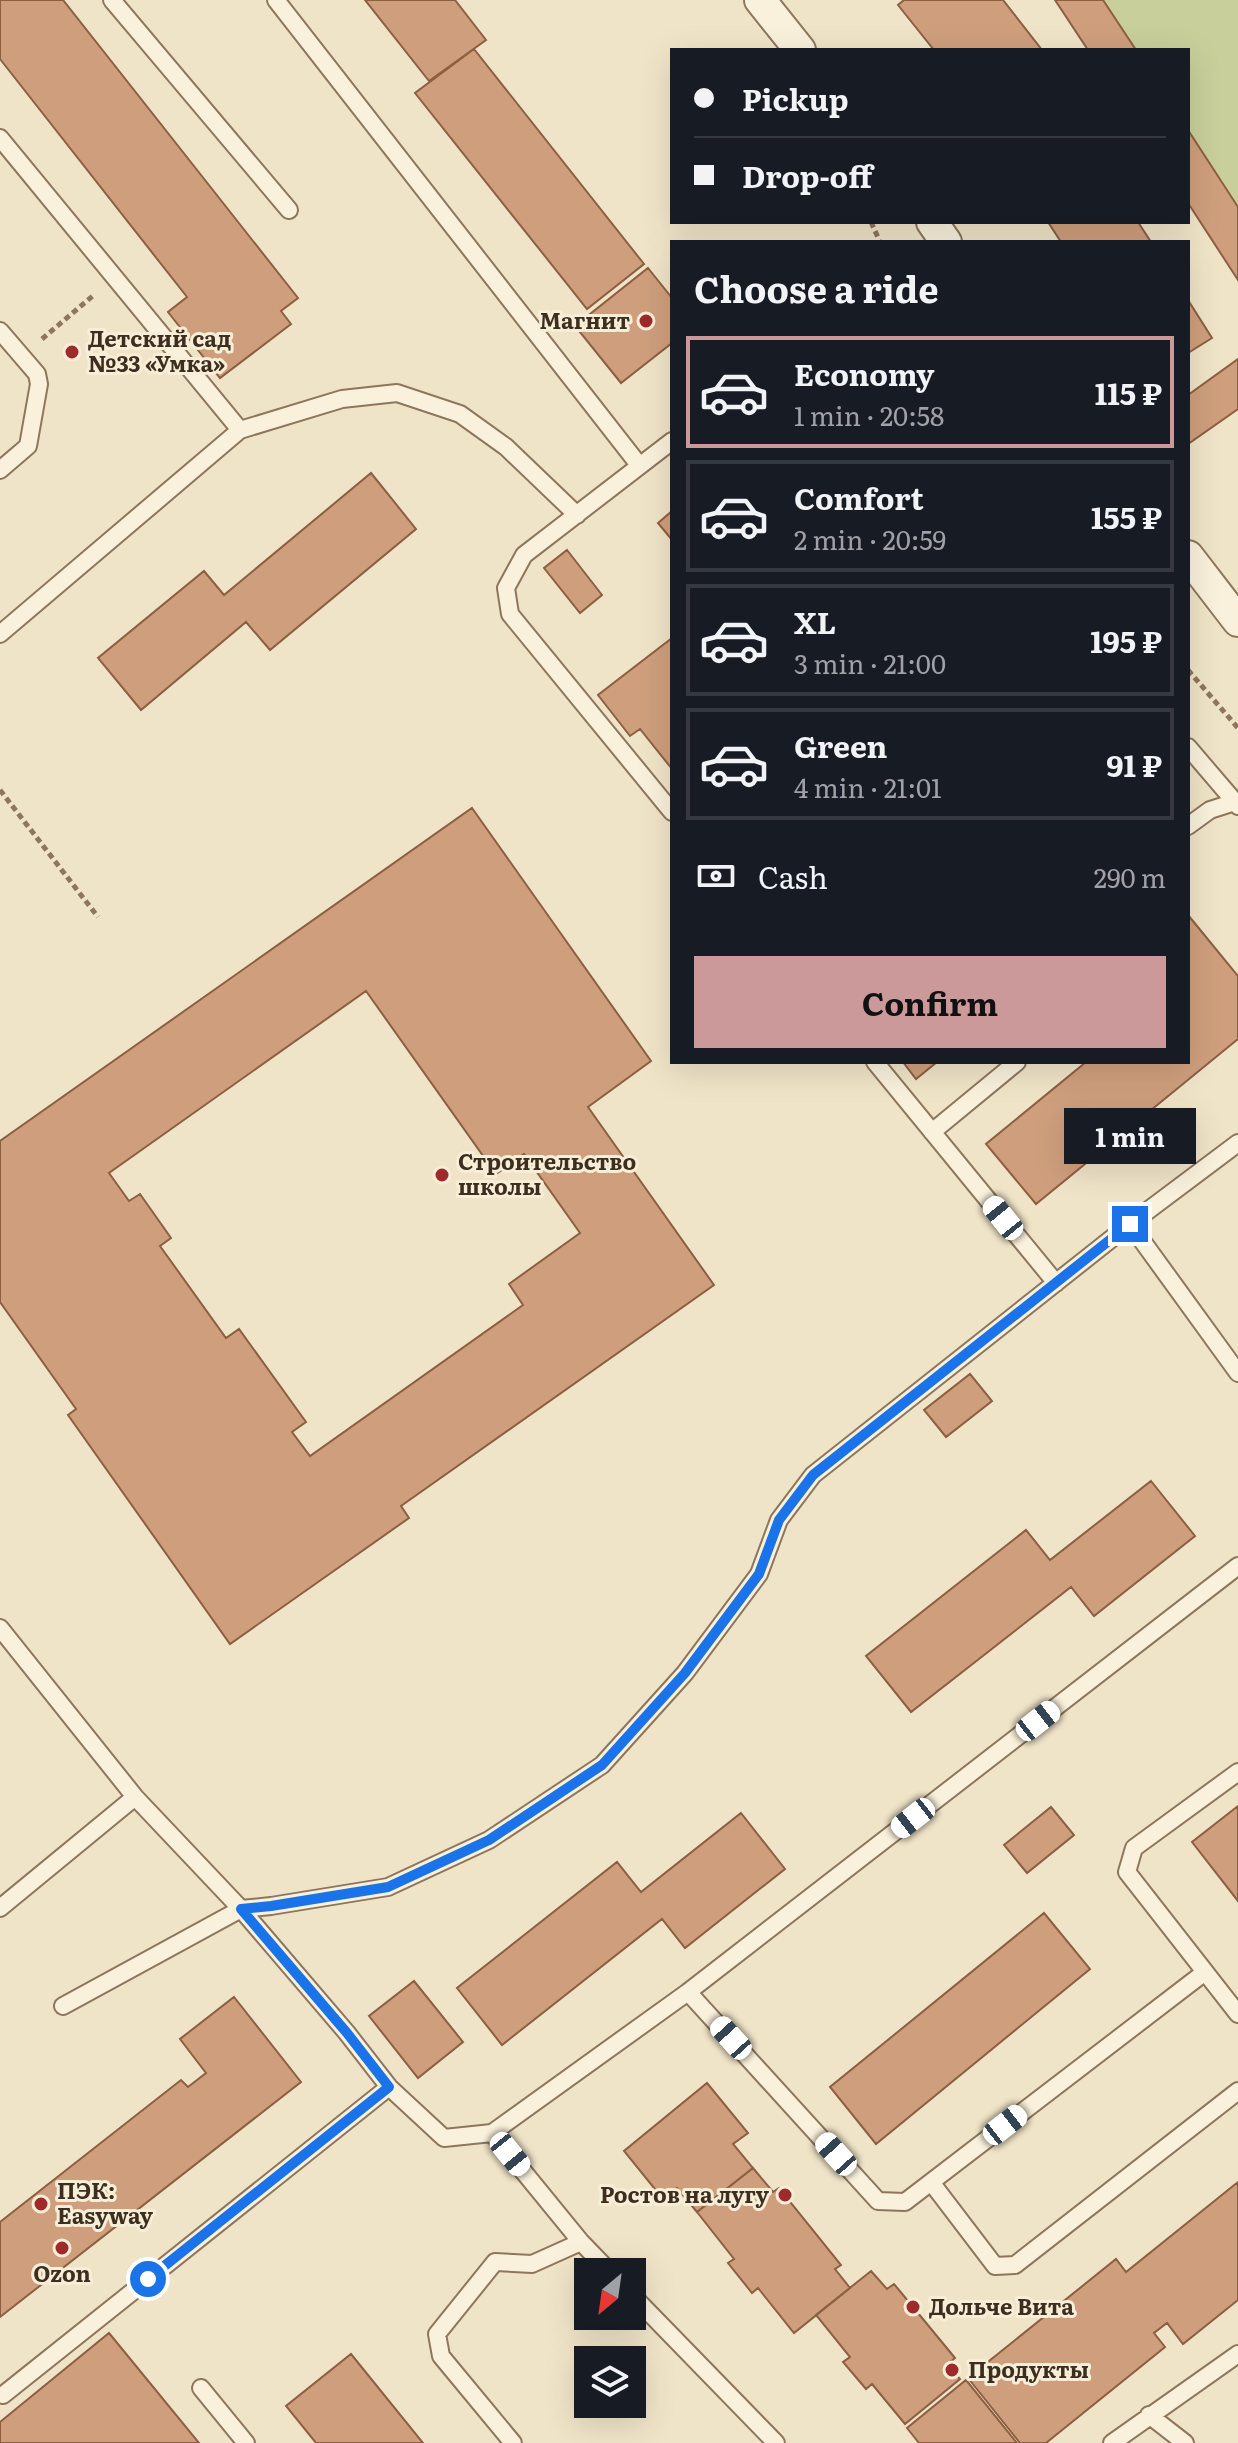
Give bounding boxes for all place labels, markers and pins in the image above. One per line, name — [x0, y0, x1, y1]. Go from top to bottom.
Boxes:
place label: Магнит — [539, 303, 630, 336]
marker: Магнит — [637, 312, 655, 330]
place label: Детский сад №33 «Умка» — [88, 321, 231, 379]
marker: Детский сад №33 «Умка» — [63, 343, 81, 361]
place label: Строительство школы — [458, 1144, 636, 1202]
marker: Строительство школы — [433, 1166, 451, 1184]
place label: ПЭК: Easyway — [57, 2173, 154, 2231]
place label: Ростов на лугу — [600, 2177, 770, 2210]
marker: Ростов на лугу — [776, 2186, 794, 2204]
marker: ПЭК: Easyway — [32, 2195, 50, 2213]
marker: Ozon — [53, 2239, 71, 2257]
place label: Ozon — [33, 2256, 91, 2289]
place label: Дольче Вита — [929, 2289, 1074, 2322]
marker: Дольче Вита — [904, 2298, 922, 2316]
place label: Продукты — [968, 2352, 1089, 2385]
marker: Продукты — [943, 2361, 961, 2379]

